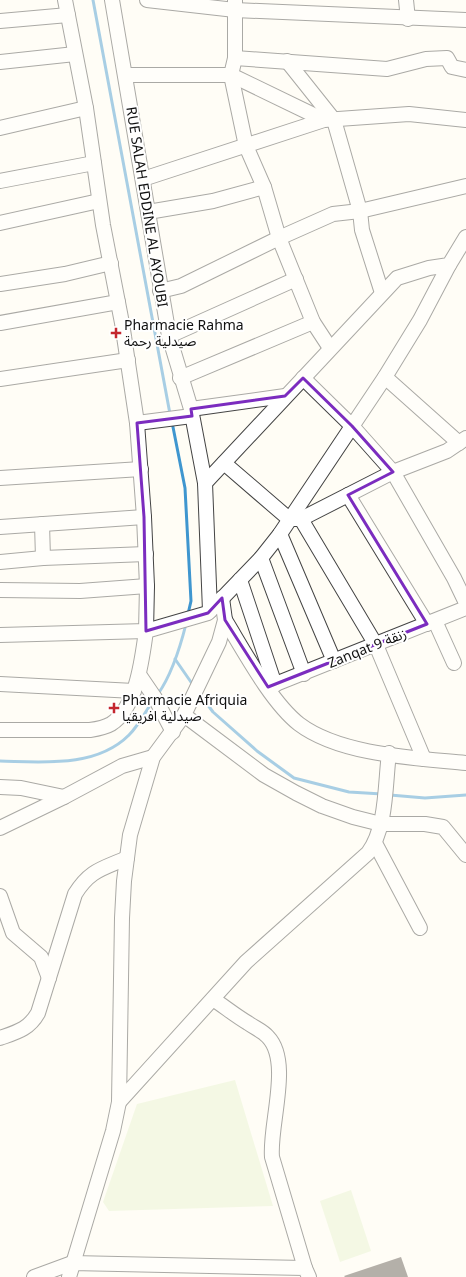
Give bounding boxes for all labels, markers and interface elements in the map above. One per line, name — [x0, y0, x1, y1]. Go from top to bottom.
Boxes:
street label: RUE SALAH EDDINE AL AYOUBI — [116, 105, 177, 310]
place label: Pharmacie Rahma صيدلية رحمة — [124, 311, 244, 356]
marker: Pharmacie Rahma صيدلية رحمة — [111, 328, 121, 338]
street label: Zanqat 9 زنقة — [323, 619, 411, 678]
place label: Pharmacie Afriquia صيدلية افريقيا — [122, 686, 247, 731]
marker: Pharmacie Afriquia صيدلية افريقيا — [109, 703, 119, 713]

